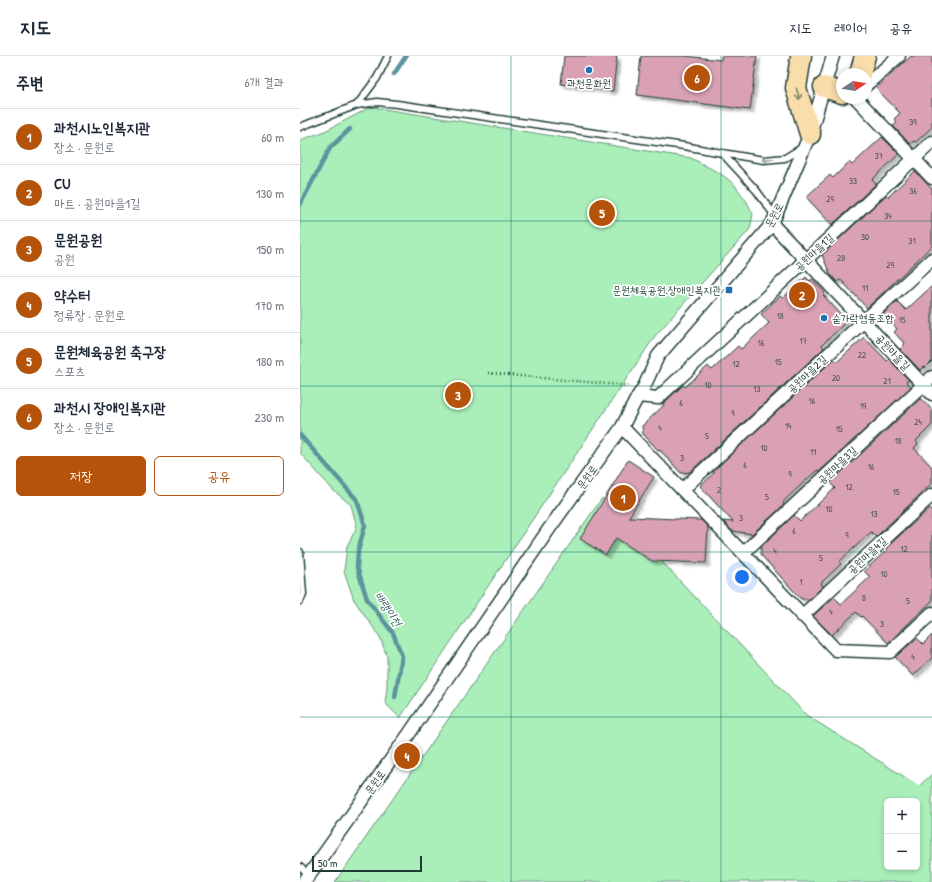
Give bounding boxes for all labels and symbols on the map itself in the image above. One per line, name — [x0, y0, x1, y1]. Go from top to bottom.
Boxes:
pin: 6 — [684, 63, 710, 93]
marker: 과천문화원 — [584, 65, 594, 75]
north arrow — [836, 68, 872, 104]
place label: 과천문화원 — [567, 76, 611, 90]
one-way arrow — [795, 88, 802, 101]
house number: 39 — [909, 116, 917, 128]
house number: 37 — [875, 150, 884, 162]
one-way arrow — [762, 156, 775, 163]
house number: 33 — [849, 175, 857, 187]
house number: 36 — [909, 185, 917, 197]
house number: 29 — [826, 193, 834, 205]
pin: 5 — [589, 198, 615, 228]
street label: 문원로 — [762, 200, 786, 230]
house number: 34 — [884, 210, 892, 222]
street label: 공원마을1길 — [792, 230, 837, 274]
house number: 30 — [861, 231, 869, 243]
house number: 31 — [908, 235, 916, 247]
house number: 28 — [837, 252, 845, 264]
house number: 29 — [886, 259, 894, 271]
pin: 2 — [789, 280, 815, 310]
house number: 11 — [862, 282, 868, 294]
place label: 문원체육공원.장애인복지관 — [612, 283, 721, 297]
marker: 문원체육공원.장애인복지관 — [724, 285, 734, 295]
house number: 18 — [776, 310, 784, 322]
place label: 숟가락협동조합 — [832, 311, 894, 325]
marker: 숟가락협동조합 — [819, 313, 829, 323]
house number: 15 — [898, 314, 906, 326]
street label: 공원마을길 — [873, 331, 913, 373]
house number: 17 — [799, 335, 807, 347]
house number: 16 — [758, 337, 765, 349]
house number: 22 — [858, 349, 867, 361]
street label: 공원마을2길 — [784, 352, 830, 396]
house number: 15 — [774, 356, 782, 368]
house number: 12 — [732, 358, 741, 370]
house number: 20 — [832, 372, 840, 384]
house number: 21 — [883, 375, 891, 387]
house number: 10 — [704, 379, 712, 391]
pin: 3 — [445, 380, 471, 410]
house number: 13 — [753, 383, 761, 395]
house number: 16 — [809, 395, 816, 407]
house number: 6 — [679, 397, 683, 409]
house number: 19 — [860, 400, 867, 412]
house number: 9 — [731, 407, 735, 419]
house number: 24 — [914, 416, 922, 428]
house number: 14 — [785, 420, 792, 432]
house number: 4 — [658, 422, 662, 434]
house number: 15 — [835, 423, 843, 435]
house number: 5 — [705, 430, 709, 442]
house number: 18 — [894, 435, 902, 447]
house number: 10 — [760, 442, 768, 454]
street label: 공원마을3길 — [814, 443, 860, 487]
house number: 11 — [810, 446, 816, 458]
house number: 3 — [680, 452, 684, 464]
house number: 6 — [743, 459, 747, 471]
house number: 16 — [868, 461, 875, 473]
street label: 문원로 — [574, 462, 601, 492]
house number: 9 — [788, 468, 792, 480]
house number: 12 — [845, 481, 854, 493]
pin: 1 — [610, 483, 636, 513]
house number: 2 — [717, 484, 722, 496]
house number: 15 — [892, 486, 900, 498]
house number: 5 — [765, 491, 769, 503]
house number: 10 — [825, 503, 833, 515]
house number: 13 — [870, 508, 878, 520]
house number: 3 — [739, 512, 743, 524]
house number: 6 — [792, 525, 796, 537]
house number: 9 — [845, 529, 849, 541]
street label: 공원마을4길 — [845, 533, 890, 577]
house number: 12 — [900, 543, 909, 555]
house number: 4 — [773, 545, 777, 557]
house number: 5 — [819, 552, 823, 564]
your location — [732, 567, 752, 587]
house number: 10 — [880, 568, 888, 580]
house number: 1 — [799, 576, 803, 588]
water label: 배랭이천 — [371, 588, 407, 631]
house number: 8 — [862, 592, 866, 604]
house number: 5 — [906, 595, 910, 607]
house number: 4 — [829, 606, 833, 618]
house number: 3 — [880, 618, 884, 630]
house number: 4 — [911, 651, 915, 663]
pin: 4 — [394, 741, 420, 771]
street label: 문원로 — [362, 767, 388, 797]
scale bar — [312, 854, 422, 873]

